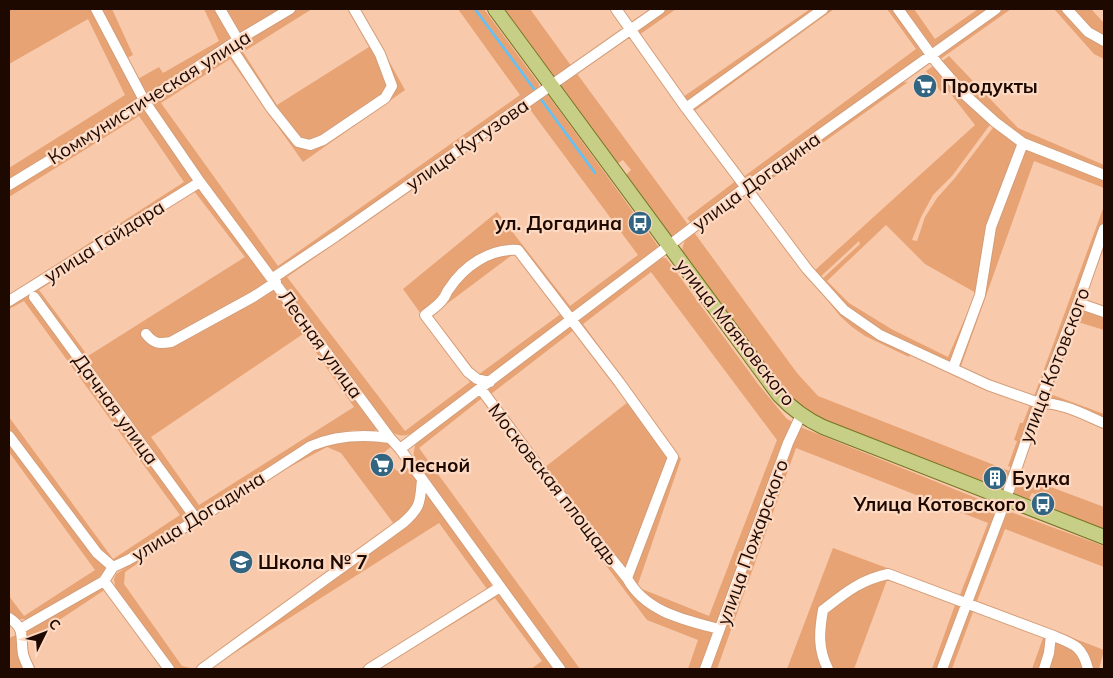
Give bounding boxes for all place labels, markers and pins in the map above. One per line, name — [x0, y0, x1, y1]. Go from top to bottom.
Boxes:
supermarket icon: Продукты — [912, 73, 938, 99]
place label: Продукты — [942, 74, 1038, 98]
bus stop icon: ул. Догадина — [627, 210, 653, 236]
place label: ул. Догадина — [495, 211, 622, 235]
supermarket icon: Лесной — [369, 452, 395, 478]
place label: Лесной — [400, 453, 470, 477]
building icon: Будка — [982, 465, 1008, 491]
place label: Будка — [1012, 466, 1070, 490]
bus stop icon: Улица Котовского — [1030, 491, 1056, 517]
place label: Улица Котовского — [852, 492, 1026, 516]
school or university icon: Школа № 7 — [228, 549, 254, 575]
place label: Школа № 7 — [258, 550, 368, 574]

